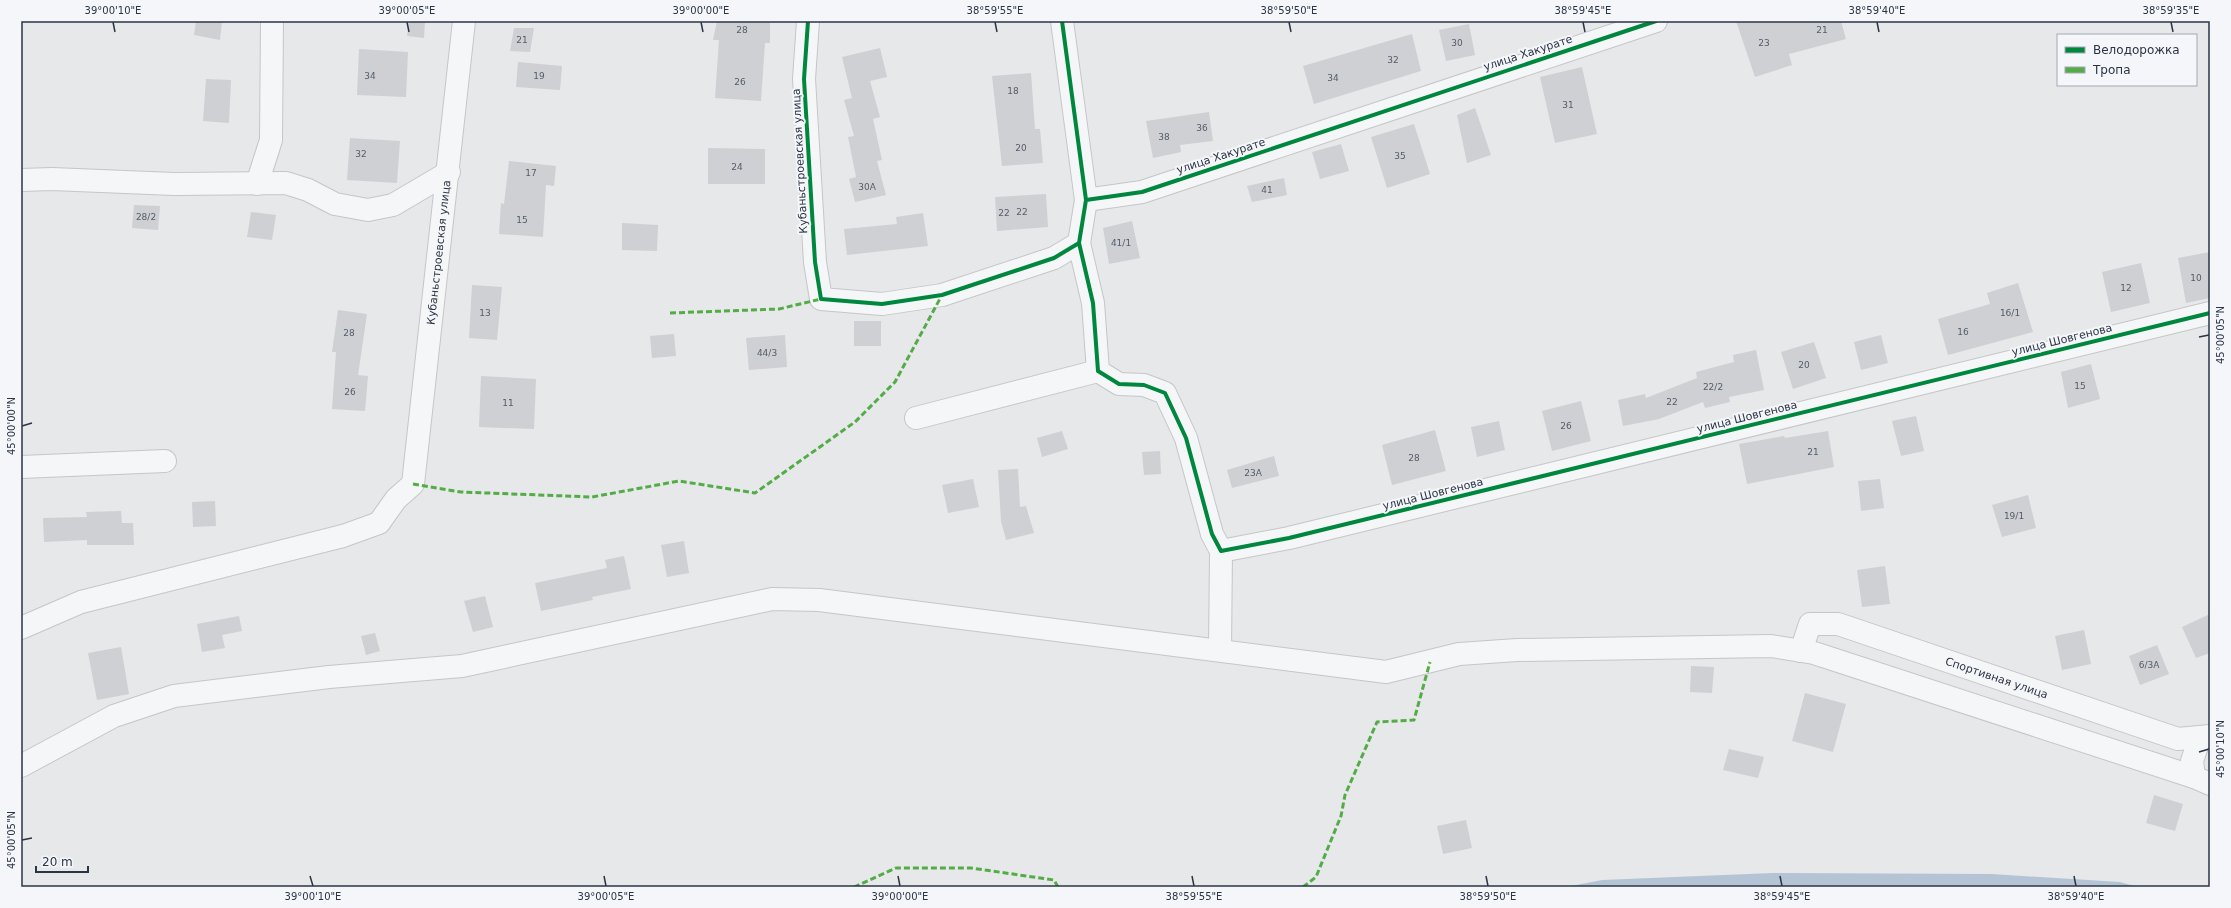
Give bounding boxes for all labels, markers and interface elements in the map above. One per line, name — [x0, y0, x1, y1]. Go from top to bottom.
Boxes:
text: 39°00'10"E — [85, 5, 141, 16]
text: 39°00'05"E — [379, 5, 435, 16]
text: 39°00'00"E — [673, 5, 729, 16]
text: 38°59'55"E — [967, 5, 1023, 16]
text: 38°59'50"E — [1261, 5, 1317, 16]
text: 38°59'45"E — [1555, 5, 1611, 16]
text: 38°59'40"E — [1849, 5, 1905, 16]
text: 38°59'35"E — [2143, 5, 2199, 16]
house number: 28 — [736, 25, 748, 35]
house number: 21 — [1816, 25, 1828, 35]
street label: улица Хакурате — [1482, 32, 1574, 74]
legend — [2057, 34, 2197, 86]
house number: 21 — [516, 35, 528, 45]
house number: 30 — [1451, 38, 1463, 48]
house number: 23 — [1758, 38, 1770, 48]
text: Велодорожка — [2093, 43, 2180, 57]
house number: 32 — [1387, 55, 1399, 65]
text: Тропа — [2092, 63, 2131, 77]
house number: 34 — [364, 71, 376, 81]
house number: 19 — [533, 71, 545, 81]
house number: 34 — [1327, 73, 1339, 83]
house number: 26 — [734, 77, 746, 87]
house number: 18 — [1007, 86, 1019, 96]
street label: Кубаньстроевская улица — [790, 88, 810, 234]
house number: 31 — [1562, 100, 1574, 110]
house number: 36 — [1196, 123, 1208, 133]
house number: 38 — [1158, 132, 1170, 142]
street label: улица Хакурате — [1175, 135, 1267, 177]
house number: 20 — [1015, 143, 1027, 153]
house number: 32 — [355, 149, 367, 159]
house number: 35 — [1394, 151, 1406, 161]
house number: 24 — [731, 162, 743, 172]
house number: 17 — [525, 168, 537, 178]
street label: Кубаньстроевская улица — [424, 179, 453, 325]
house number: 30А — [858, 182, 877, 192]
house number: 41 — [1261, 185, 1273, 195]
house number: 22 — [1016, 207, 1028, 217]
house number: 22 — [998, 208, 1010, 218]
house number: 28/2 — [136, 212, 156, 222]
house number: 15 — [516, 215, 528, 225]
house number: 41/1 — [1111, 238, 1131, 248]
house number: 10 — [2190, 273, 2202, 283]
house number: 12 — [2120, 283, 2132, 293]
text: 45°00'05"N — [2215, 306, 2226, 364]
house number: 13 — [479, 308, 491, 318]
house number: 16/1 — [2000, 308, 2020, 318]
street label: улица Шовгенова — [2010, 321, 2114, 359]
house number: 16 — [1957, 327, 1969, 337]
house number: 28 — [343, 328, 355, 338]
house number: 44/3 — [757, 348, 777, 358]
house number: 20 — [1798, 360, 1810, 370]
house number: 15 — [2074, 381, 2086, 391]
house number: 22/2 — [1703, 382, 1723, 392]
house number: 26 — [344, 387, 356, 397]
text: 45°00'00"N — [6, 397, 17, 455]
house number: 22 — [1666, 397, 1678, 407]
house number: 11 — [502, 398, 514, 408]
street label: улица Шовгенова — [1695, 398, 1799, 436]
house number: 26 — [1560, 421, 1572, 431]
house number: 21 — [1807, 447, 1819, 457]
house number: 28 — [1408, 453, 1420, 463]
house number: 23А — [1244, 468, 1263, 478]
street label: улица Шовгенова — [1381, 475, 1485, 513]
house number: 19/1 — [2004, 511, 2024, 521]
street label: Спортивная улица — [1944, 654, 2050, 701]
house number: 6/3А — [2139, 660, 2160, 670]
text: 45°00'10"N — [2215, 720, 2226, 778]
text: 45°00'05"N — [6, 811, 17, 869]
scale bar — [36, 848, 88, 874]
text: 20 m — [42, 855, 73, 869]
text: 39°00'10"E — [285, 891, 341, 902]
text: 39°00'05"E — [578, 891, 634, 902]
text: 39°00'00"E — [872, 891, 928, 902]
text: 38°59'55"E — [1166, 891, 1222, 902]
text: 38°59'50"E — [1460, 891, 1516, 902]
text: 38°59'45"E — [1754, 891, 1810, 902]
text: 38°59'40"E — [2048, 891, 2104, 902]

